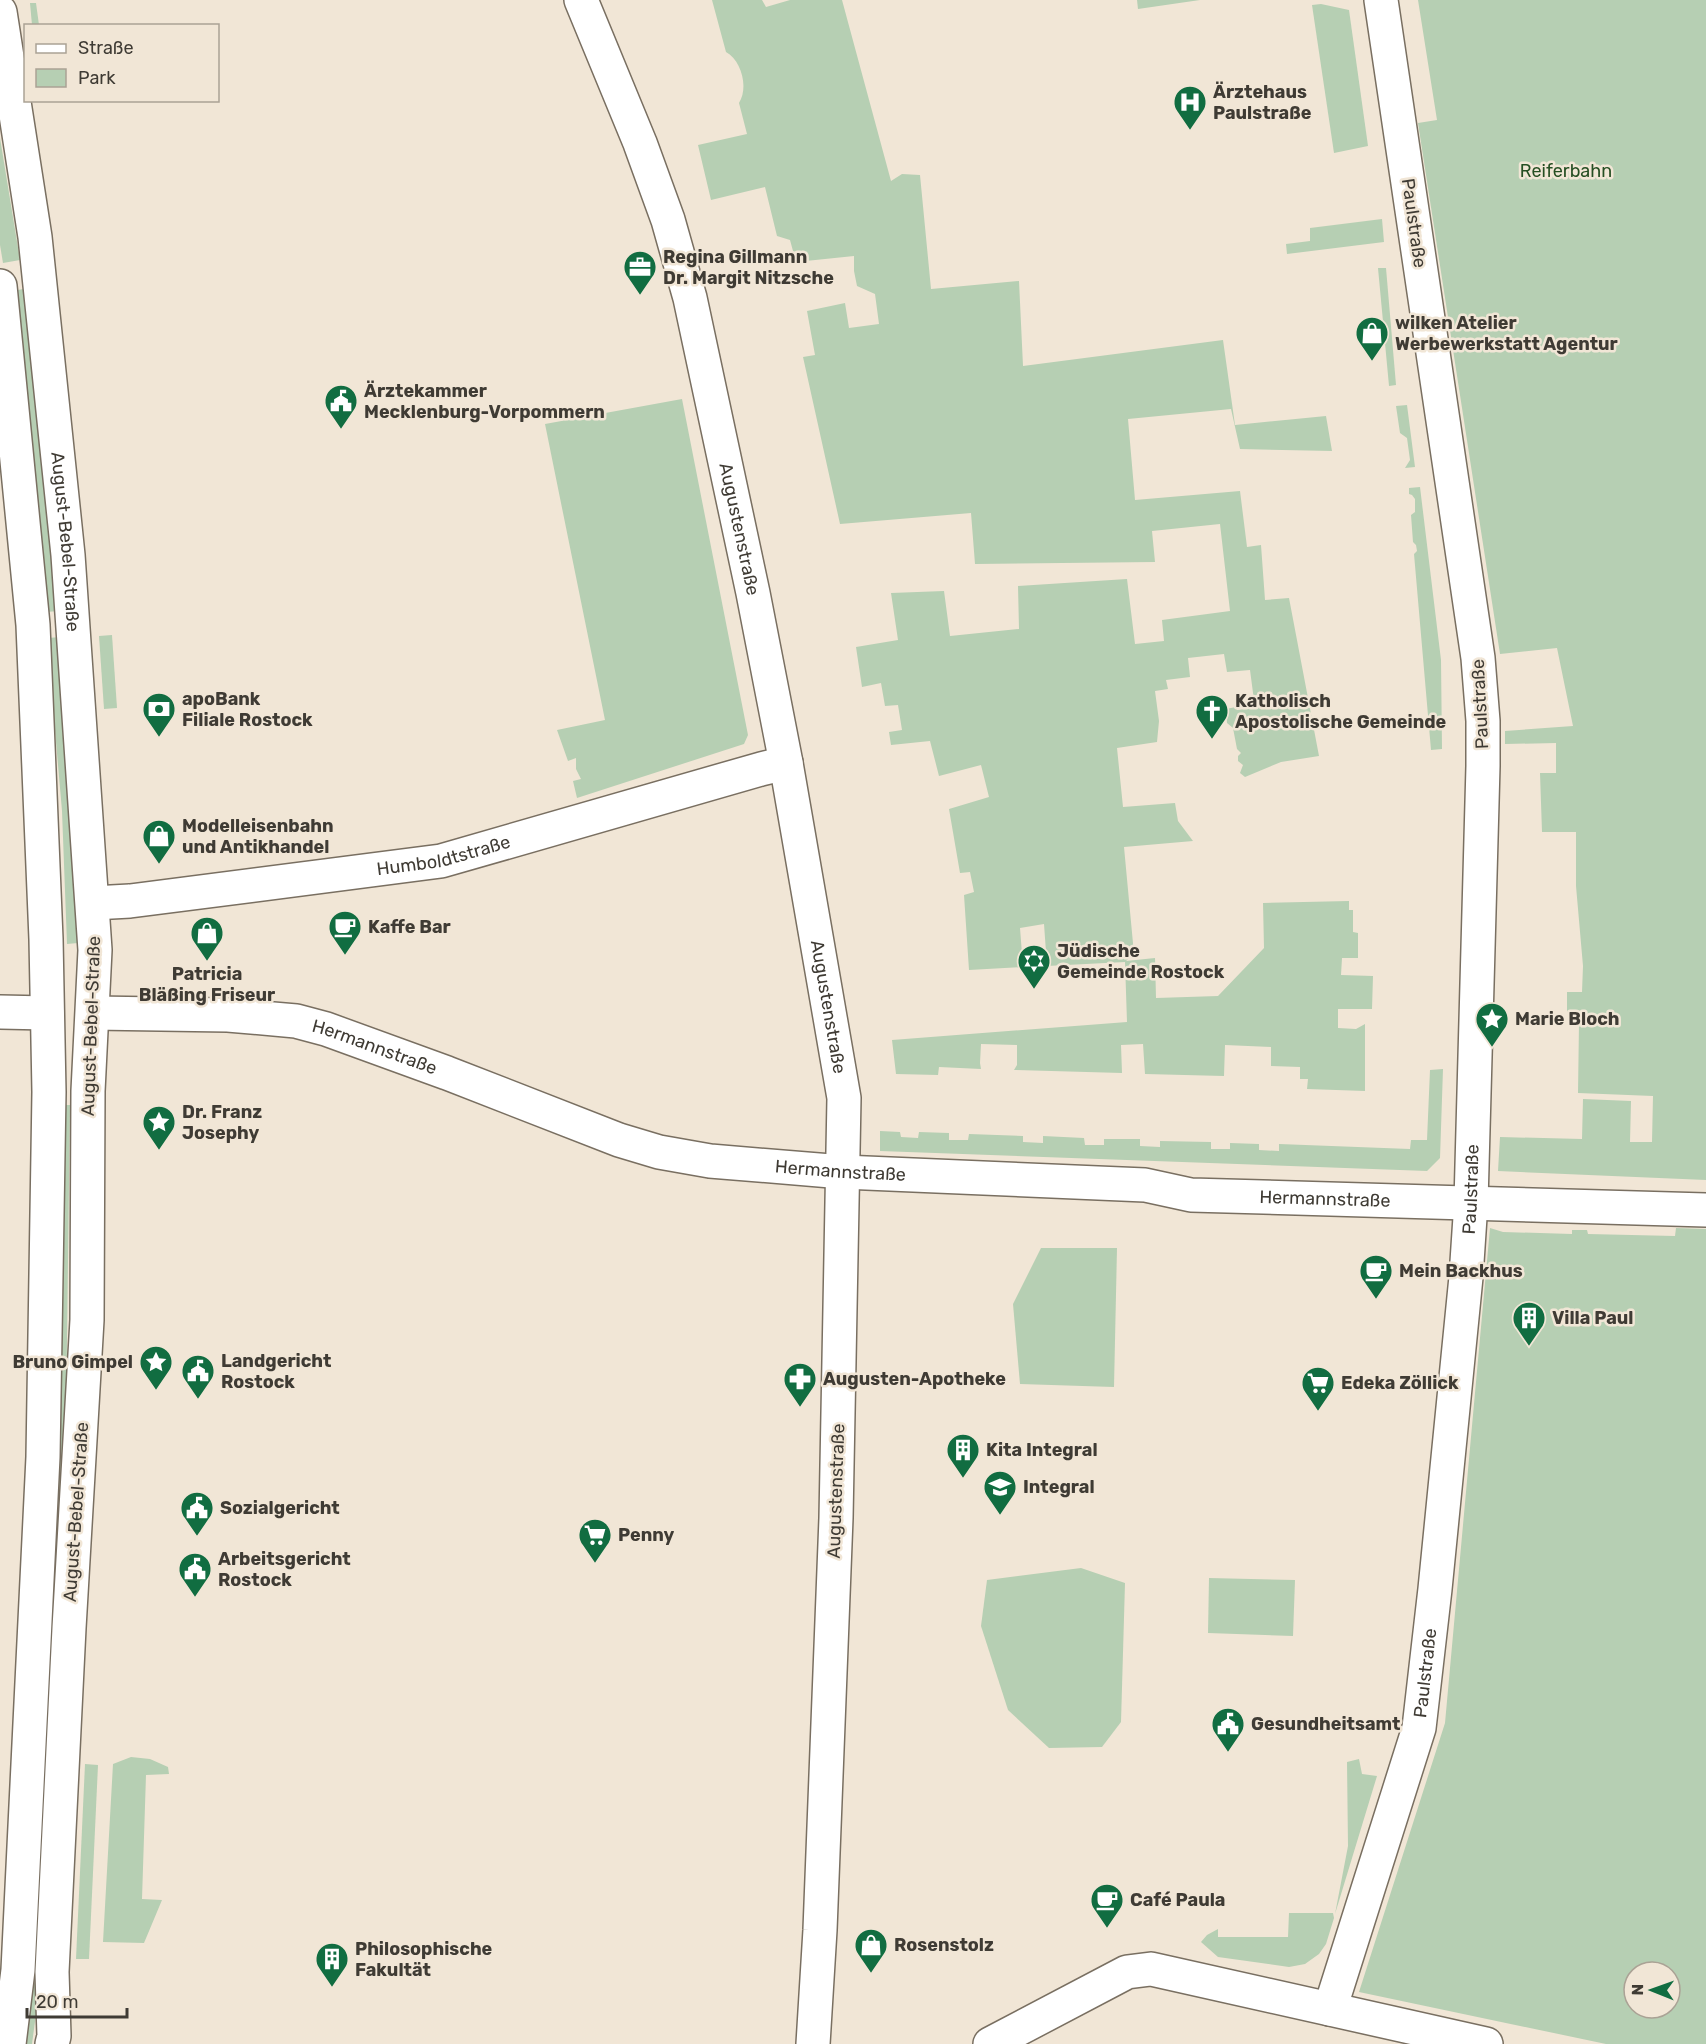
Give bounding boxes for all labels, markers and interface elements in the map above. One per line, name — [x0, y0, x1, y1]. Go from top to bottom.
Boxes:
legend — [24, 24, 219, 102]
text: Straße — [78, 37, 134, 59]
text: Park — [78, 67, 116, 89]
place label: Ärztehaus Paulstraße — [1213, 81, 1312, 124]
hospital icon: Ärztehaus Paulstraße — [1172, 84, 1208, 131]
park label: Reiferbahn — [1520, 160, 1612, 182]
street label: Paulstraße — [1397, 177, 1431, 269]
place label: Regina Gillmann Dr. Margit Nitzsche — [663, 246, 834, 289]
office icon: Regina Gillmann Dr. Margit Nitzsche — [622, 249, 658, 296]
place label: wilken Atelier Werbewerkstatt Agentur — [1395, 312, 1618, 355]
shop icon: wilken Atelier Werbewerkstatt Agentur — [1354, 315, 1390, 362]
place label: Ärztekammer Mecklenburg-Vorpommern — [364, 380, 605, 423]
public building icon: Ärztekammer Mecklenburg-Vorpommern — [323, 383, 359, 430]
street label: August-Bebel-Straße — [46, 451, 84, 632]
street label: Augustenstraße — [714, 461, 764, 598]
street label: Paulstraße — [1467, 658, 1493, 750]
place label: apoBank Filiale Rostock — [182, 688, 313, 731]
place label: Katholisch Apostolische Gemeinde — [1235, 690, 1447, 733]
bank icon: apoBank Filiale Rostock — [141, 691, 177, 738]
church icon: Katholisch Apostolische Gemeinde — [1194, 693, 1230, 740]
place label: Modelleisenbahn und Antikhandel — [182, 815, 334, 858]
shop icon: Modelleisenbahn und Antikhandel — [141, 818, 177, 865]
street label: Humboldtstraße — [375, 831, 513, 880]
cafe icon: Kaffe Bar — [327, 909, 363, 956]
shop icon: Patricia Bläßing Friseur — [189, 915, 225, 962]
place label: Kaffe Bar — [368, 916, 451, 938]
street label: August-Bebel-Straße — [77, 936, 105, 1116]
street label: Augustenstraße — [806, 938, 851, 1075]
place label: Jüdische Gemeinde Rostock — [1057, 940, 1225, 983]
synagogue icon: Jüdische Gemeinde Rostock — [1016, 943, 1052, 990]
place label: Patricia Bläßing Friseur — [139, 963, 275, 1006]
place icon: Marie Bloch — [1474, 1001, 1510, 1048]
place label: Marie Bloch — [1515, 1008, 1620, 1030]
street label: Hermannstraße — [310, 1015, 440, 1079]
place label: Dr. Franz Josephy — [182, 1101, 262, 1144]
place icon: Dr. Franz Josephy — [141, 1104, 177, 1151]
street label: Paulstraße — [1458, 1144, 1484, 1235]
street label: Hermannstraße — [774, 1155, 906, 1186]
street label: Hermannstraße — [1259, 1186, 1391, 1212]
cafe icon: Mein Backhus — [1358, 1253, 1394, 1300]
place label: Mein Backhus — [1399, 1260, 1523, 1282]
building icon: Villa Paul — [1511, 1300, 1547, 1347]
place label: Villa Paul — [1552, 1307, 1633, 1329]
place icon: Bruno Gimpel — [138, 1344, 174, 1391]
place label: Landgericht Rostock — [221, 1350, 331, 1393]
place label: Bruno Gimpel — [12, 1351, 133, 1373]
public building icon: Landgericht Rostock — [180, 1353, 216, 1400]
pharmacy icon: Augusten-Apotheke — [782, 1361, 818, 1408]
supermarket icon: Edeka Zöllick — [1300, 1365, 1336, 1412]
place label: Augusten-Apotheke — [823, 1368, 1006, 1390]
place label: Edeka Zöllick — [1341, 1372, 1459, 1394]
street label: August-Bebel-Straße — [59, 1421, 93, 1603]
street label: Augustenstraße — [823, 1423, 849, 1559]
building icon: Kita Integral — [945, 1432, 981, 1479]
place label: Kita Integral — [986, 1439, 1098, 1461]
school or university icon: Integral — [982, 1469, 1018, 1516]
place label: Integral — [1023, 1476, 1095, 1498]
public building icon: Sozialgericht — [179, 1490, 215, 1537]
place label: Sozialgericht — [220, 1497, 340, 1519]
supermarket icon: Penny — [577, 1517, 613, 1564]
place label: Penny — [618, 1524, 675, 1546]
place label: Arbeitsgericht Rostock — [218, 1548, 351, 1591]
public building icon: Arbeitsgericht Rostock — [177, 1551, 213, 1598]
street label: Paulstraße — [1409, 1627, 1441, 1719]
public building icon: Gesundheitsamt — [1210, 1706, 1246, 1753]
place label: Gesundheitsamt — [1251, 1713, 1400, 1735]
cafe icon: Café Paula — [1089, 1882, 1125, 1929]
place label: Café Paula — [1130, 1889, 1225, 1911]
shop icon: Rosenstolz — [853, 1927, 889, 1974]
place label: Rosenstolz — [894, 1934, 994, 1956]
place label: Philosophische Fakultät — [355, 1938, 493, 1981]
building icon: Philosophische Fakultät — [314, 1941, 350, 1988]
north arrow — [1622, 1960, 1682, 2020]
scale bar — [27, 1981, 128, 2019]
text: N — [1628, 1984, 1647, 1996]
text: 20 m — [36, 1991, 78, 2013]

